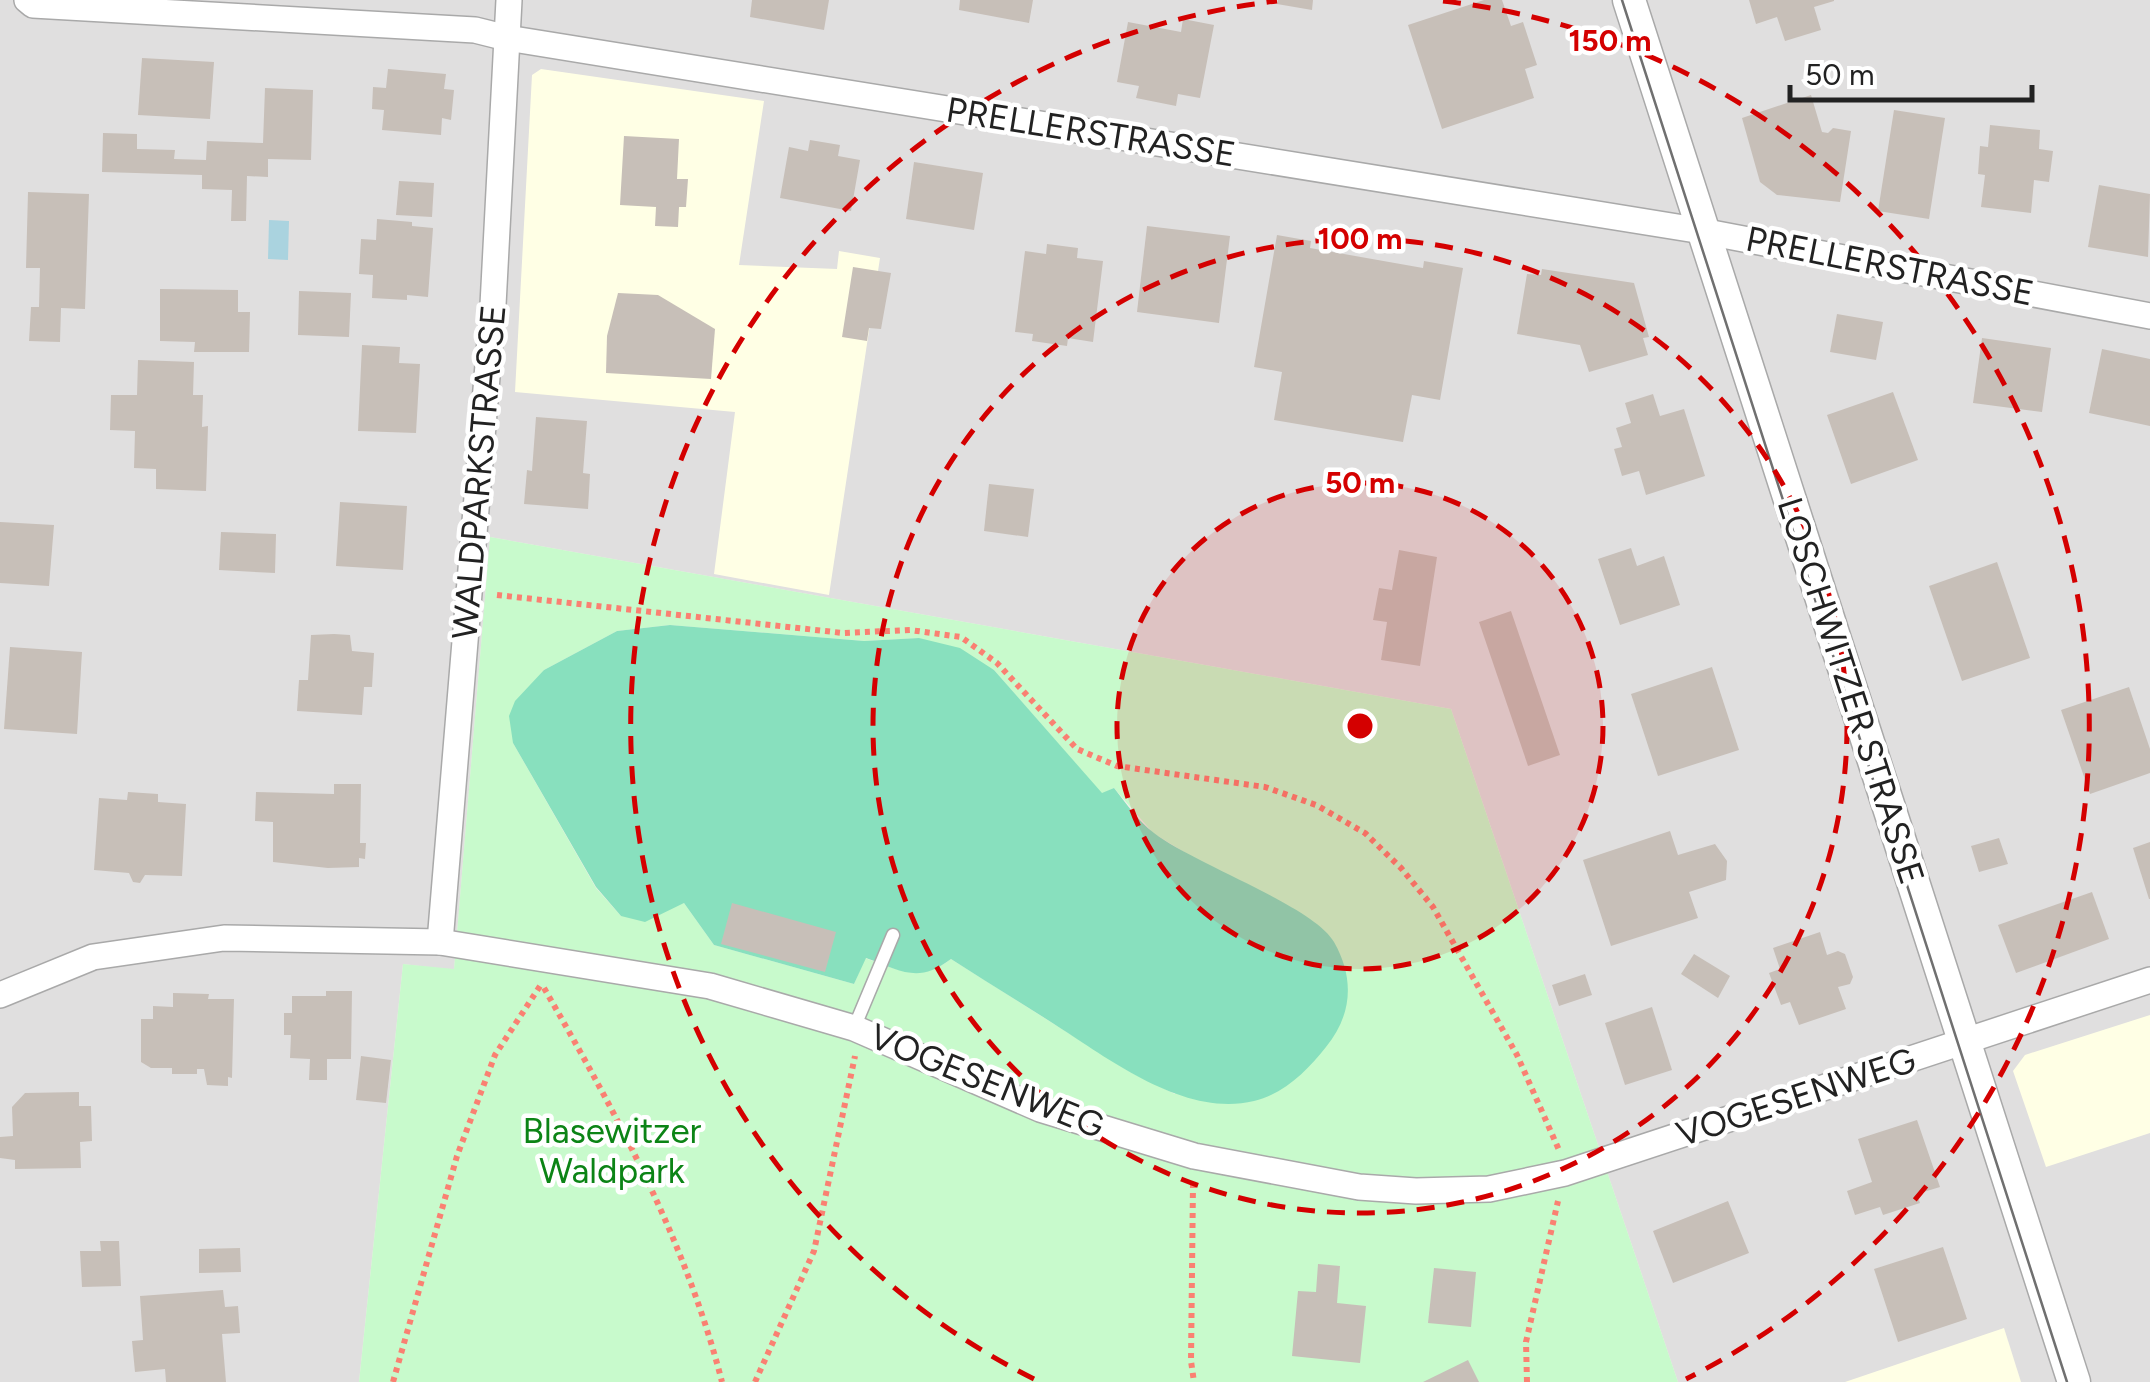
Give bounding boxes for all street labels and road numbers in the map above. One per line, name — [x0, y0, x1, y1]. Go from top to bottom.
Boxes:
street label: PRELLERSTRASSE — [943, 88, 1239, 176]
street label: PRELLERSTRASSE — [1743, 218, 2037, 314]
street label: WALDPARKSTRASSE — [443, 303, 515, 641]
street label: LOSCHWITZER STRASSE — [1769, 492, 1933, 890]
street label: VOGESENWEG — [864, 1015, 1110, 1147]
street label: VOGESENWEG — [1671, 1039, 1921, 1155]

